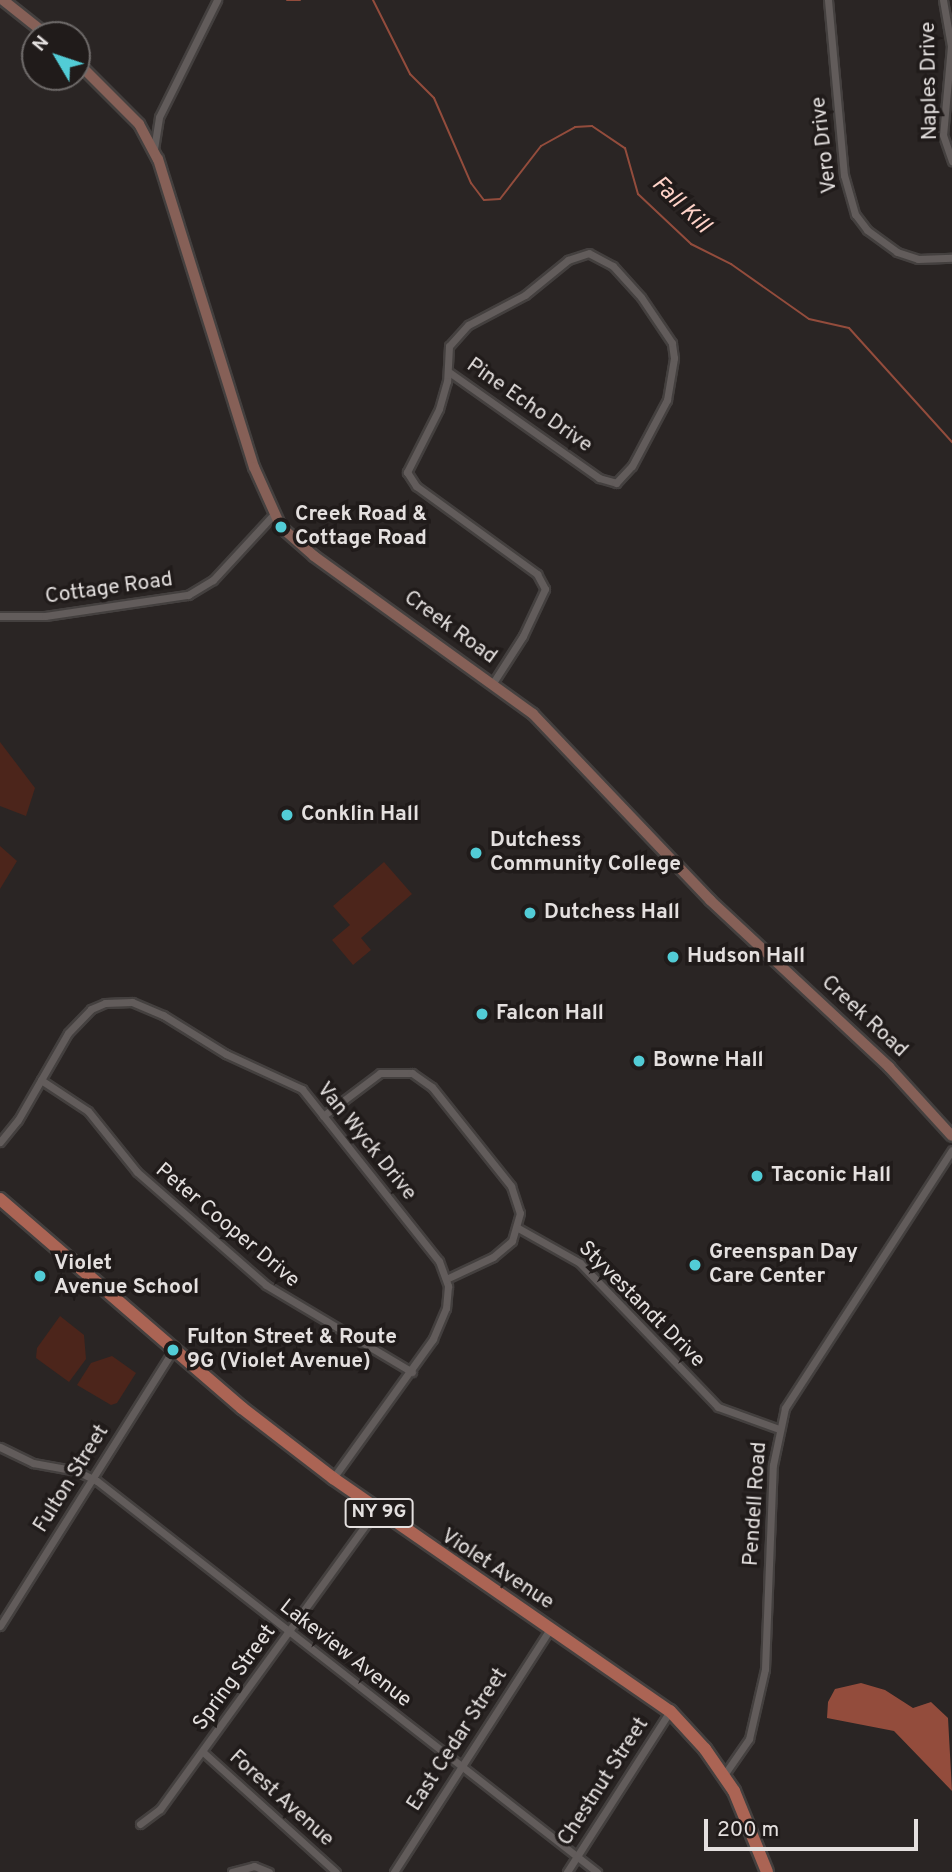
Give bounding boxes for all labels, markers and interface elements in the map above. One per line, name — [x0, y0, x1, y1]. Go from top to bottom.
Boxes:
north arrow — [21, 21, 91, 91]
street label: Naples Drive — [916, 22, 944, 140]
text: N — [28, 31, 55, 57]
street label: Vero Drive — [807, 95, 843, 195]
water label: Fall Kill — [645, 171, 715, 241]
street label: Pine Echo Drive — [461, 353, 597, 459]
place label: Creek Road & Cottage Road — [295, 502, 427, 552]
marker: Creek Road & Cottage Road — [273, 519, 289, 535]
street label: Cottage Road — [44, 568, 174, 610]
street label: Creek Road — [399, 586, 501, 670]
place label: Conklin Hall — [301, 802, 419, 828]
marker: Conklin Hall — [279, 807, 295, 823]
place label: Dutchess Community College — [490, 828, 681, 878]
marker: Dutchess Community College — [468, 845, 484, 861]
place label: Dutchess Hall — [544, 900, 680, 926]
marker: Dutchess Hall — [522, 905, 538, 921]
place label: Hudson Hall — [687, 944, 805, 970]
marker: Hudson Hall — [665, 949, 681, 965]
street label: Creek Road — [816, 971, 912, 1063]
place label: Falcon Hall — [496, 1001, 604, 1027]
marker: Falcon Hall — [474, 1006, 490, 1022]
place label: Bowne Hall — [653, 1048, 764, 1074]
marker: Bowne Hall — [631, 1053, 647, 1069]
street label: Van Wyck Drive — [311, 1078, 421, 1206]
street label: Peter Cooper Drive — [150, 1158, 304, 1294]
place label: Taconic Hall — [771, 1163, 891, 1189]
marker: Taconic Hall — [749, 1168, 765, 1184]
street label: Styvestandt Drive — [572, 1236, 710, 1374]
place label: Greenspan Day Care Center — [709, 1240, 858, 1290]
place label: Violet Avenue School — [54, 1251, 199, 1301]
marker: Greenspan Day Care Center — [687, 1257, 703, 1273]
marker: Violet Avenue School — [32, 1268, 48, 1284]
place label: Fulton Street & Route 9G (Violet Avenue) — [187, 1325, 397, 1375]
marker: Fulton Street & Route 9G (Violet Avenue) — [165, 1342, 181, 1358]
street label: Fulton Street — [29, 1420, 115, 1538]
street label: Pendell Road — [739, 1441, 773, 1567]
road number: NY 9G — [344, 1498, 414, 1528]
street label: Violet Avenue — [435, 1524, 559, 1616]
street label: Lakeview Avenue — [274, 1594, 416, 1714]
street label: Spring Street — [188, 1620, 282, 1736]
street label: East Cedar Street — [402, 1664, 514, 1816]
street label: Chestnut Street — [553, 1713, 655, 1851]
street label: Forest Avenue — [223, 1745, 339, 1853]
scale bar — [707, 1806, 920, 1850]
text: 200 m — [717, 1817, 779, 1844]

